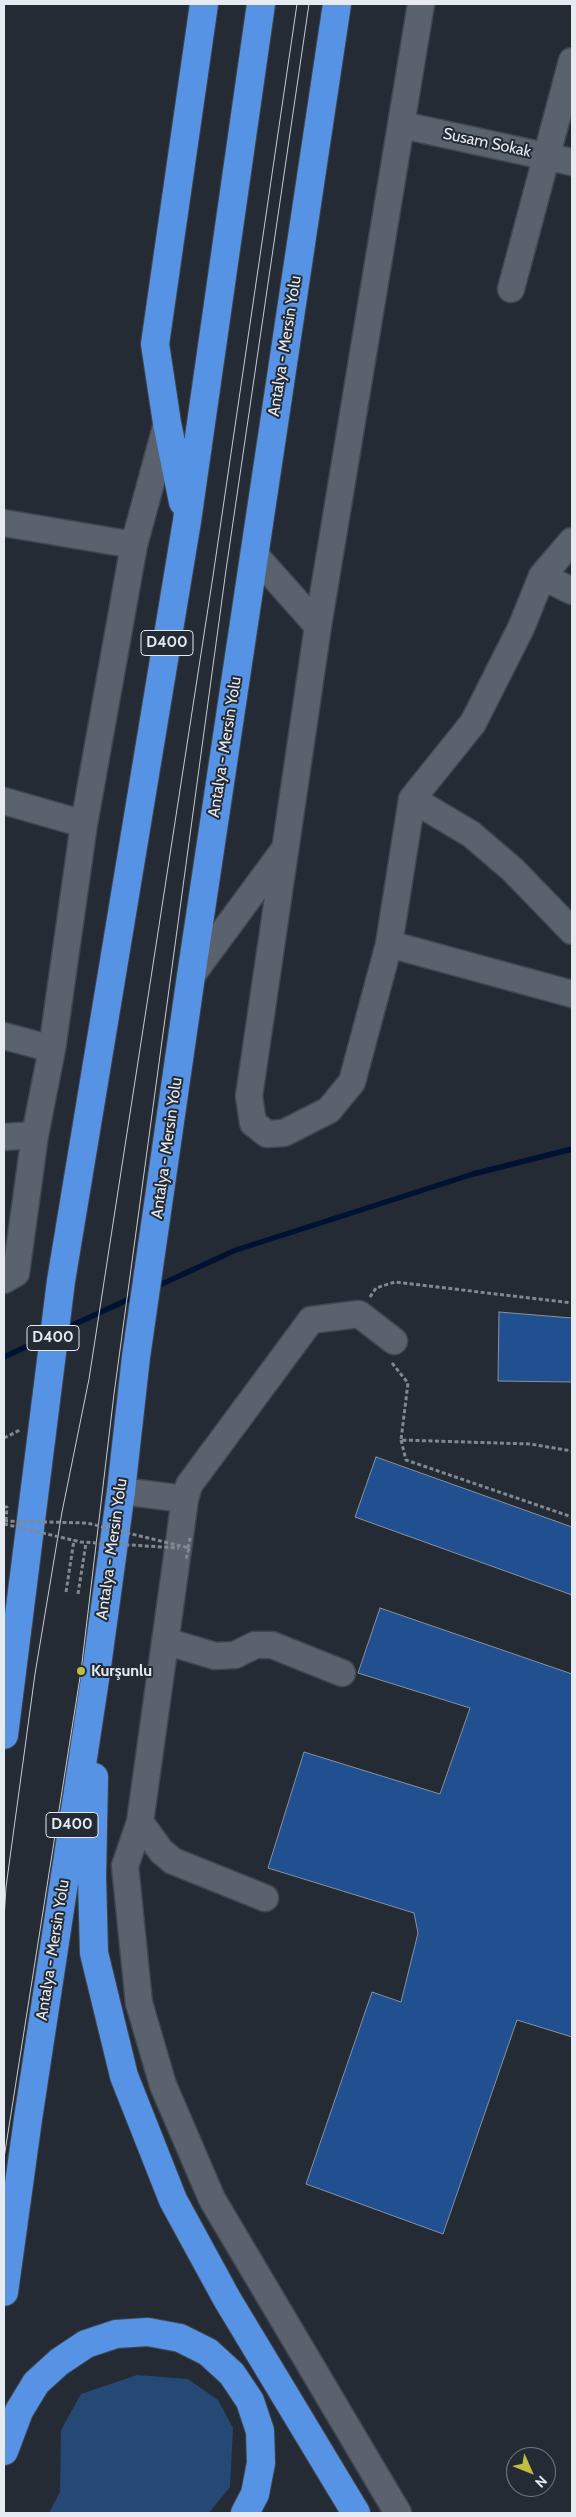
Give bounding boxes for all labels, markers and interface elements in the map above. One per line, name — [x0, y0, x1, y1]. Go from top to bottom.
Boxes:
street label: Susam Sokak — [441, 124, 533, 162]
street label: Antalya - Mersin Yolu — [264, 274, 306, 418]
road number: D400 — [141, 630, 193, 656]
street label: Antalya - Mersin Yolu — [204, 675, 246, 819]
street label: Antalya - Mersin Yolu — [148, 1076, 186, 1220]
road number: D400 — [27, 1326, 79, 1350]
street label: Antalya - Mersin Yolu — [93, 1477, 131, 1621]
place label: Kurşunlu — [91, 1661, 152, 1681]
marker: Kurşunlu — [75, 1665, 87, 1677]
road number: D400 — [46, 1812, 98, 1838]
street label: Antalya - Mersin Yolu — [32, 1878, 74, 2022]
north arrow — [506, 2447, 556, 2497]
text: N — [531, 2472, 551, 2492]

